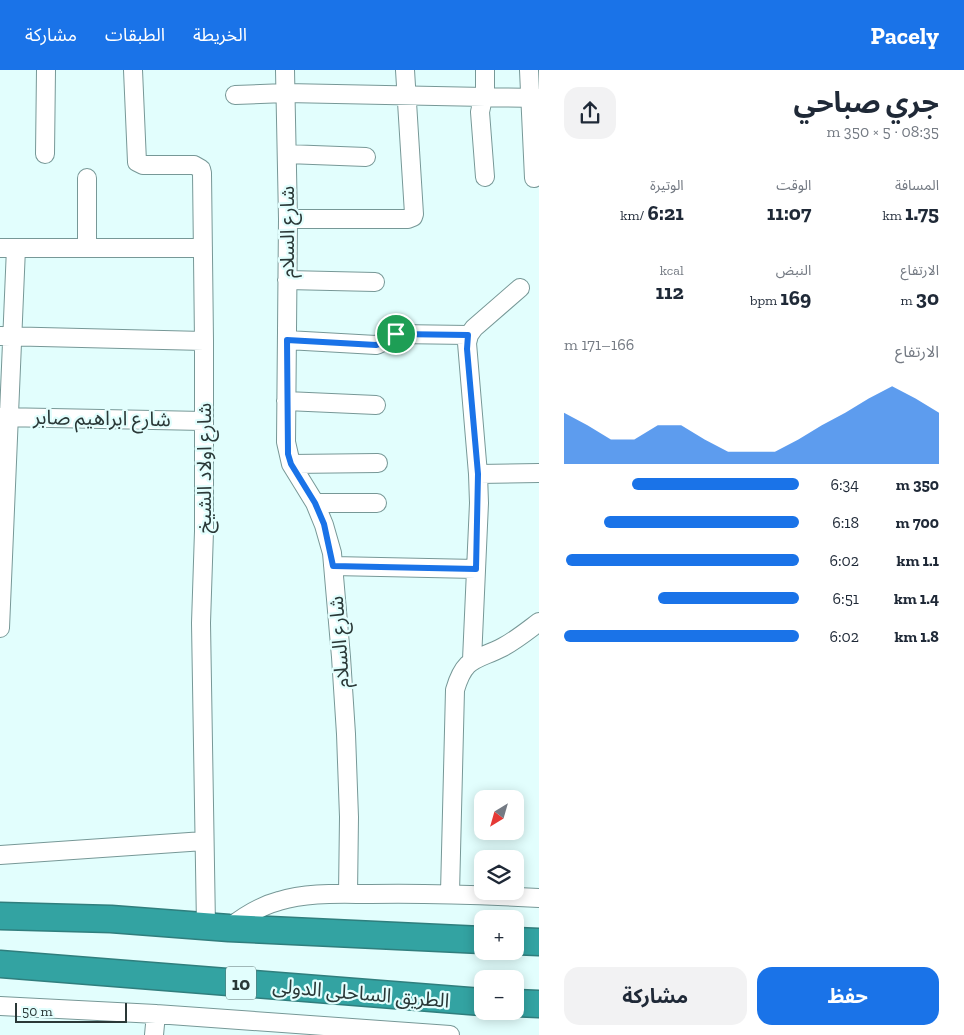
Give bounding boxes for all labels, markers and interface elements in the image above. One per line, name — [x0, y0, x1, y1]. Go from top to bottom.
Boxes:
text: Pacely — [871, 21, 939, 50]
text: مشاركة — [25, 24, 77, 46]
text: الطبقات — [105, 24, 165, 46]
text: الخريطة — [193, 24, 247, 46]
text: جري صباحي — [794, 86, 939, 119]
button: share — [564, 87, 616, 139]
text: 08:35 · 5 × 350 m — [826, 122, 939, 141]
text: الوتيرة — [650, 177, 684, 194]
text: الوقت — [776, 177, 811, 194]
text: المسافة — [895, 177, 939, 194]
street label: شارع السلام — [275, 186, 302, 278]
text: 6:21 — [647, 200, 684, 225]
text: 11:07 — [767, 200, 811, 225]
text: 1.75 — [905, 200, 939, 225]
text: /km — [620, 207, 647, 224]
text: km — [882, 207, 905, 224]
text: kcal — [660, 262, 684, 279]
text: النبض — [776, 262, 811, 279]
text: الارتفاع — [901, 262, 939, 279]
text: 112 — [655, 279, 684, 304]
text: 169 — [780, 285, 811, 310]
text: 30 — [916, 285, 939, 310]
text: bpm — [750, 292, 780, 309]
text: m — [900, 292, 916, 309]
pin — [375, 313, 417, 355]
icon: arrive — [382, 320, 410, 348]
text: 166–171 m — [564, 335, 634, 354]
text: الارتفاع — [895, 342, 939, 361]
street label: شارع اولاد الشيخ — [192, 403, 219, 533]
street label: شارع ابراهيم صابر — [32, 405, 171, 434]
text: 6:34 — [830, 475, 859, 494]
text: 350 m — [896, 475, 939, 494]
text: 6:18 — [832, 513, 859, 532]
text: 700 m — [896, 513, 939, 532]
text: 6:02 — [829, 551, 859, 570]
text: 1.1 km — [897, 551, 939, 570]
text: 6:51 — [833, 589, 859, 608]
text: 1.4 km — [894, 589, 939, 608]
street label: شارع السلام — [324, 595, 357, 689]
text: 6:02 — [829, 627, 859, 646]
text: 1.8 km — [894, 627, 939, 646]
north arrow — [474, 790, 524, 840]
map controls — [474, 790, 524, 1020]
button: layers — [474, 850, 524, 900]
button: + — [474, 910, 524, 960]
road number: 10 — [226, 966, 256, 1000]
button: مشاركة — [564, 967, 747, 1025]
button: حفظ — [757, 967, 939, 1025]
button: − — [474, 970, 524, 1020]
street label: الطريق الساحلى الدولى — [271, 973, 450, 1014]
scale bar — [15, 1000, 128, 1023]
text: 50 m — [22, 1003, 53, 1020]

